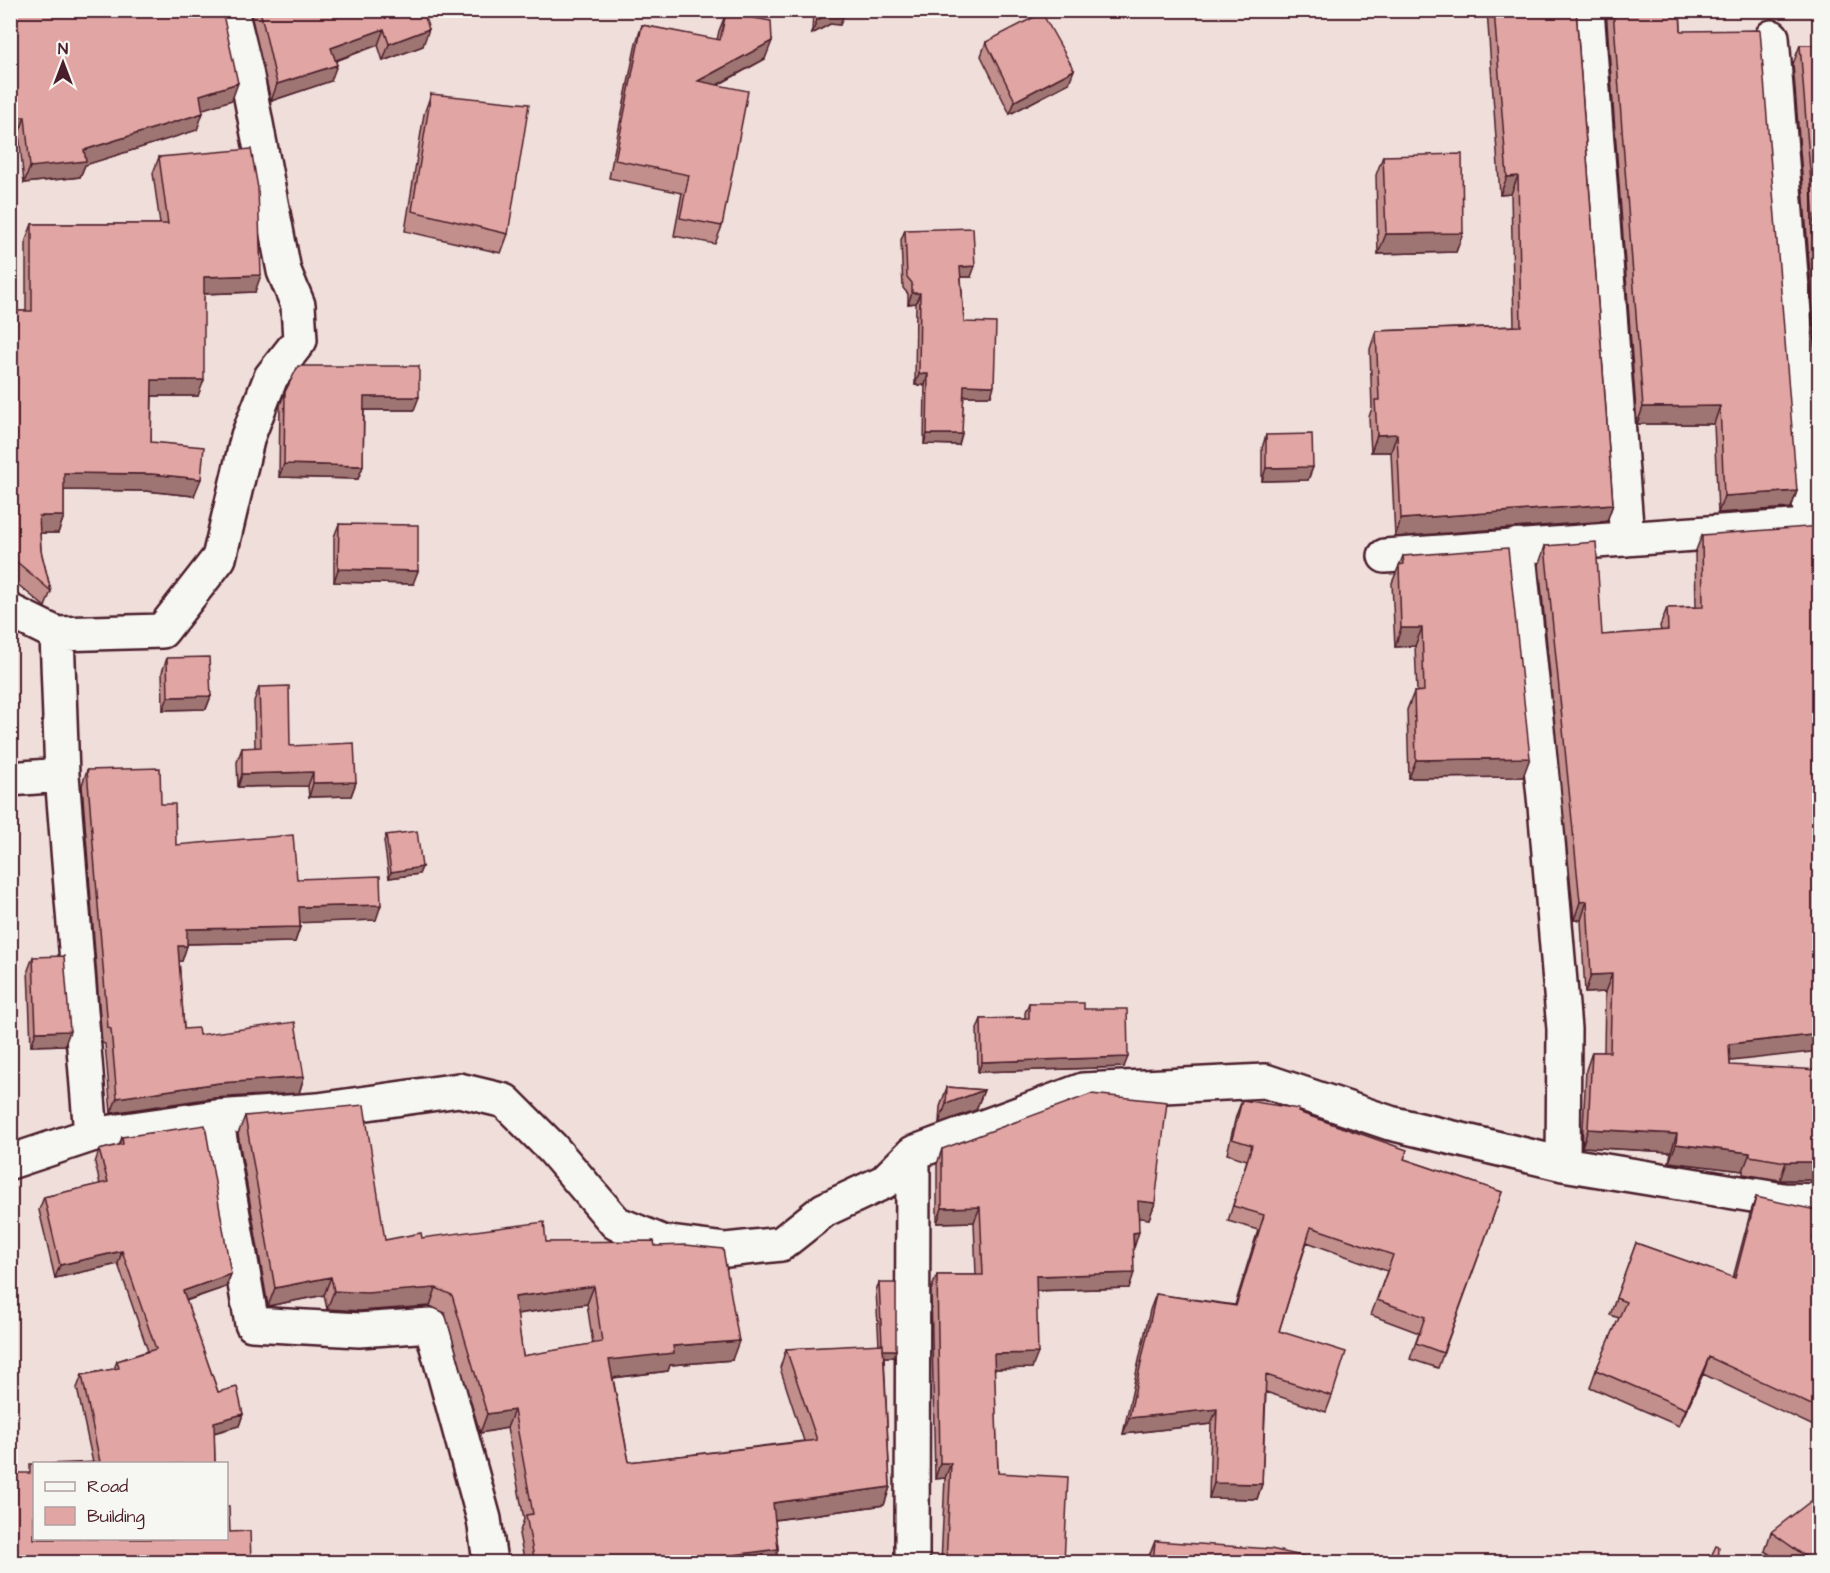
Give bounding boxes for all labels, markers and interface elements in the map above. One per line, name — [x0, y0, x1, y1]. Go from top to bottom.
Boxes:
north arrow — [33, 33, 93, 93]
text: N — [58, 38, 68, 60]
legend — [33, 1462, 228, 1540]
text: Road — [87, 1474, 128, 1499]
text: Building — [87, 1504, 145, 1530]

